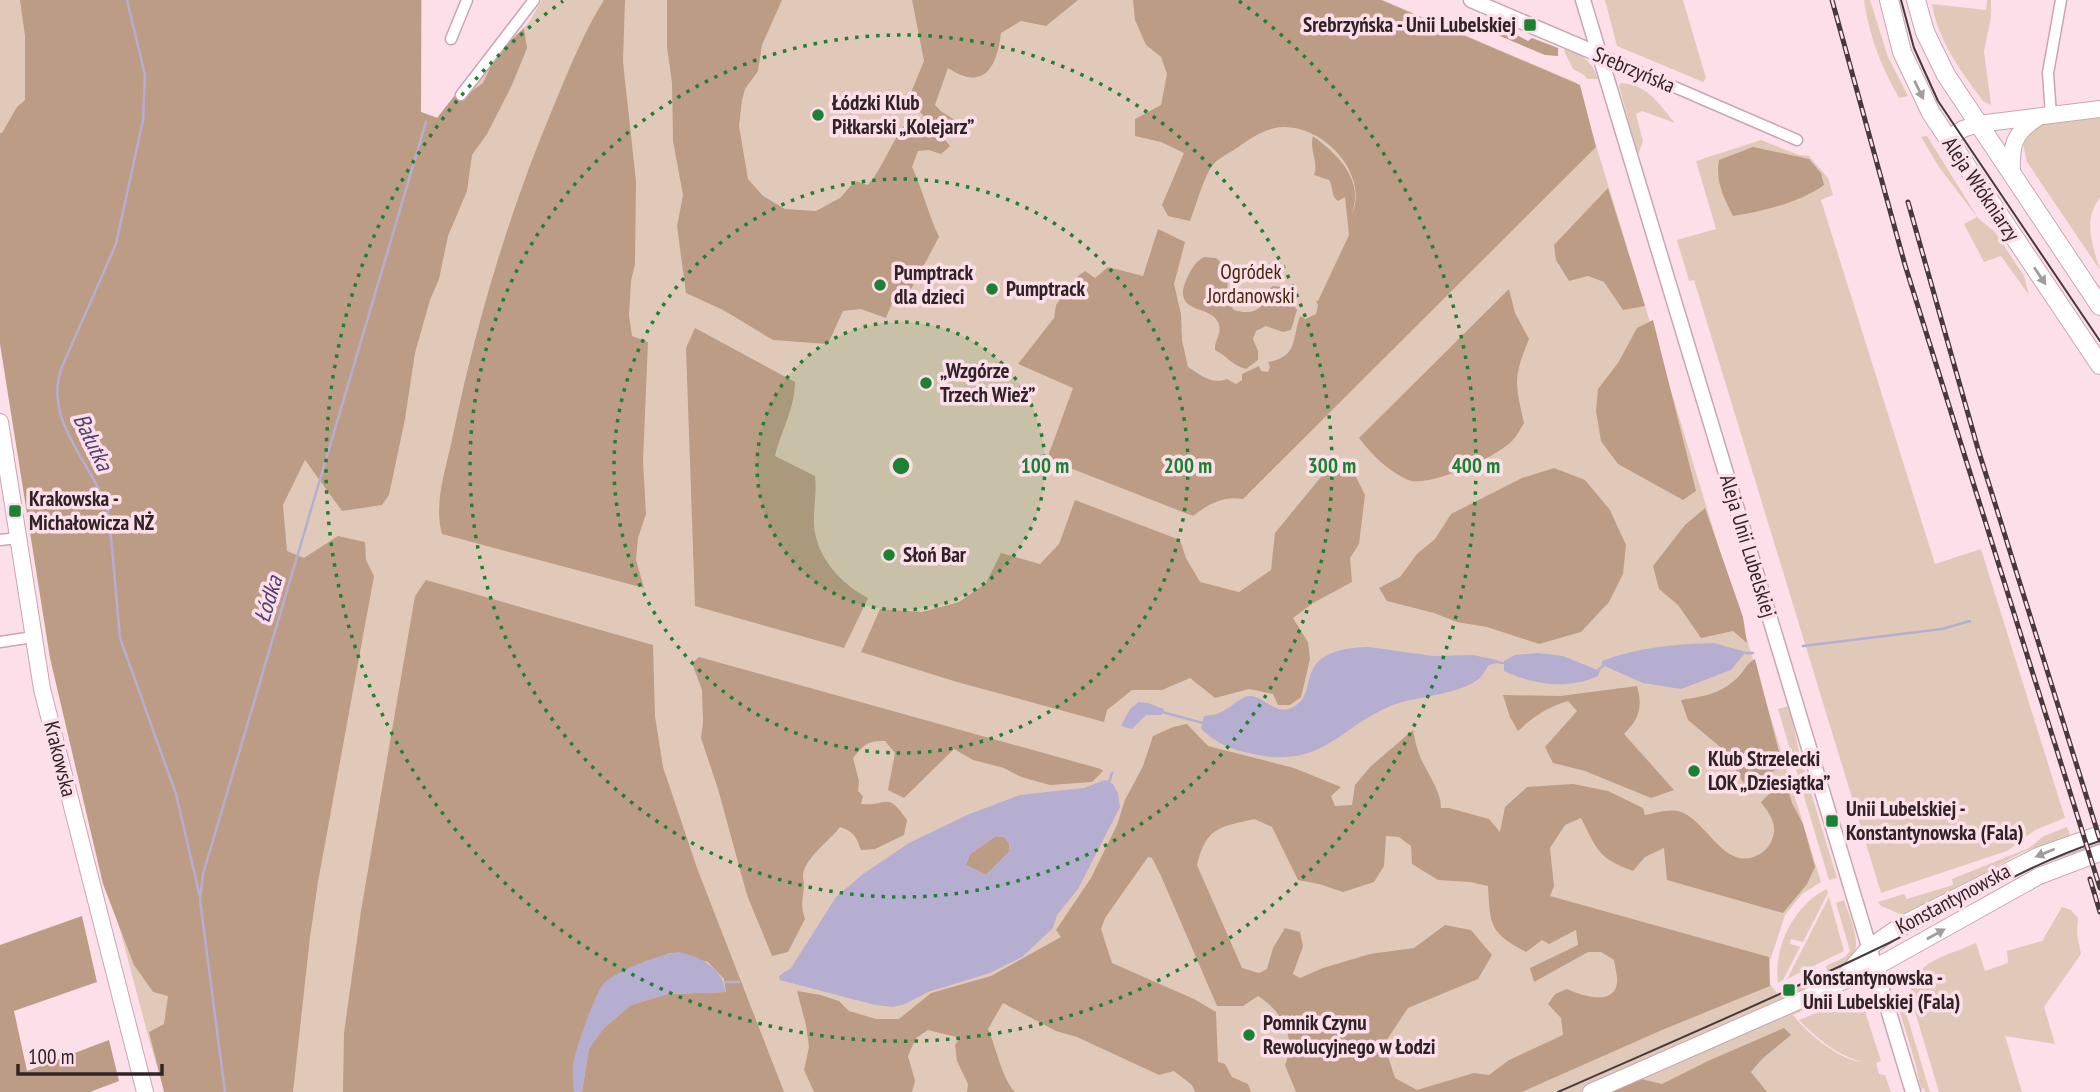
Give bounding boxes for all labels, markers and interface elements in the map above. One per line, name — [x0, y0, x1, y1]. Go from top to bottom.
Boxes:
place label: Srebrzyńska - Unii Lubelskiej — [1303, 11, 1516, 38]
marker: Srebrzyńska - Unii Lubelskiej — [1522, 17, 1538, 33]
street label: Srebrzyńska — [1589, 40, 1679, 99]
one-way arrow — [1913, 80, 1924, 100]
place label: Łódzki Klub Piłkarski „Kolejarz” — [832, 89, 974, 140]
marker: Łódzki Klub Piłkarski „Kolejarz” — [810, 107, 826, 123]
street label: Aleja Włókniarzy — [1937, 131, 2026, 246]
park label: Ogródek Jordanowski — [1206, 258, 1295, 309]
place label: Pumptrack dla dzieci — [894, 259, 973, 310]
one-way arrow — [2033, 267, 2047, 285]
place label: Pumptrack — [1006, 275, 1085, 302]
marker: Pumptrack dla dzieci — [872, 277, 888, 293]
marker: Pumptrack — [984, 281, 1000, 297]
place label: „Wzgórze Trzech Wież” — [940, 357, 1036, 408]
marker: „Wzgórze Trzech Wież” — [918, 375, 934, 391]
water label: Bałutka — [67, 409, 120, 477]
text: 100 m — [1021, 452, 1069, 479]
text: 200 m — [1164, 452, 1212, 479]
text: 300 m — [1308, 452, 1356, 479]
text: 400 m — [1452, 452, 1500, 479]
centre of rings — [889, 454, 913, 478]
street label: Aleja Unii Lubelskiej — [1714, 471, 1783, 620]
place label: Krakowska - Michałowicza NŻ — [29, 485, 154, 536]
marker: Krakowska - Michałowicza NŻ — [7, 503, 23, 519]
place label: Słoń Bar — [903, 541, 967, 568]
marker: Słoń Bar — [881, 547, 897, 563]
water label: Łódka — [247, 571, 289, 625]
street label: Krakowska — [38, 718, 83, 799]
place label: Klub Strzelecki LOK „Dziesiątka” — [1708, 745, 1830, 796]
marker: Klub Strzelecki LOK „Dziesiątka” — [1686, 763, 1702, 779]
place label: Unii Lubelskiej - Konstantynowska (Fala) — [1846, 795, 2024, 846]
marker: Unii Lubelskiej - Konstantynowska (Fala) — [1824, 813, 1840, 829]
one-way arrow — [2035, 847, 2056, 858]
street label: Konstantynowska — [1891, 857, 2015, 940]
one-way arrow — [1926, 928, 1946, 940]
place label: Konstantynowska - Unii Lubelskiej (Fala) — [1803, 964, 1960, 1015]
marker: Konstantynowska - Unii Lubelskiej (Fala) — [1781, 982, 1797, 998]
place label: Pomnik Czynu Rewolucyjnego w Łodzi — [1263, 1009, 1436, 1060]
marker: Pomnik Czynu Rewolucyjnego w Łodzi — [1241, 1027, 1257, 1043]
scale bar — [18, 1032, 161, 1076]
text: 100 m — [28, 1043, 74, 1070]

